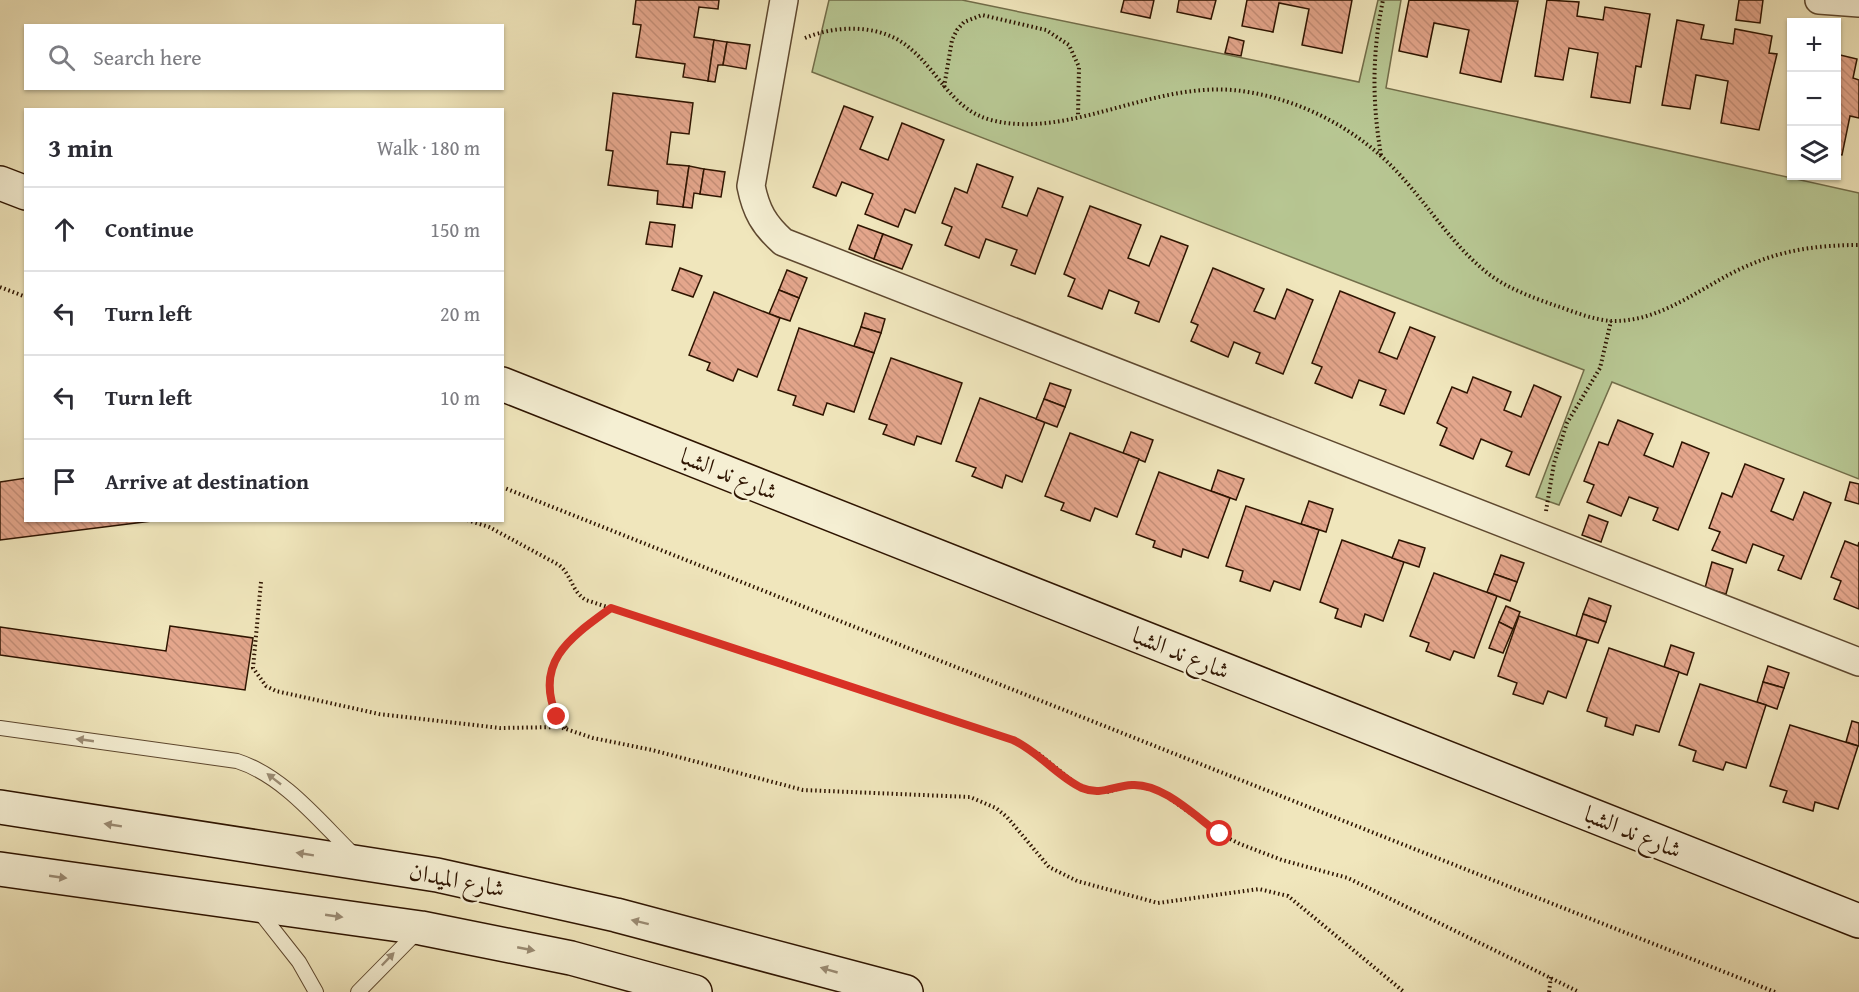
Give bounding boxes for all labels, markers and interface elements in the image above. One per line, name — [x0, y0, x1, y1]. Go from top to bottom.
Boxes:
map controls — [1787, 18, 1841, 180]
button: + — [1787, 18, 1841, 72]
search box — [24, 24, 504, 90]
icon: search — [45, 41, 78, 74]
text: Search here — [93, 41, 202, 73]
button: − — [1787, 72, 1841, 126]
button: layers — [1787, 126, 1841, 180]
text: 3 min — [48, 128, 113, 167]
text: Walk · 180 m — [377, 133, 480, 162]
icon: ahead — [48, 213, 81, 246]
text: Continue — [105, 213, 194, 245]
text: 150 m — [430, 215, 480, 244]
icon: left — [48, 297, 81, 330]
text: Turn left — [105, 297, 192, 329]
text: 20 m — [440, 299, 480, 328]
icon: left — [48, 381, 81, 414]
text: Turn left — [105, 381, 192, 413]
text: 10 m — [440, 383, 480, 412]
street label: شارع ند الشبا — [674, 438, 783, 512]
icon: arrive — [48, 465, 81, 498]
text: Arrive at destination — [105, 465, 309, 497]
street label: شارع ند الشبا — [1126, 617, 1235, 691]
route end — [543, 703, 569, 729]
one-way arrow — [76, 736, 95, 745]
one-way arrow — [266, 773, 282, 786]
street label: شارع ند الشبا — [1578, 796, 1687, 870]
one-way arrow — [103, 820, 122, 829]
route start — [1206, 820, 1232, 846]
one-way arrow — [296, 850, 315, 859]
street label: شارع الميدان — [406, 853, 508, 909]
one-way arrow — [49, 872, 68, 881]
one-way arrow — [325, 911, 344, 920]
one-way arrow — [631, 916, 650, 926]
one-way arrow — [517, 945, 536, 954]
one-way arrow — [381, 951, 395, 966]
one-way arrow — [820, 965, 838, 974]

